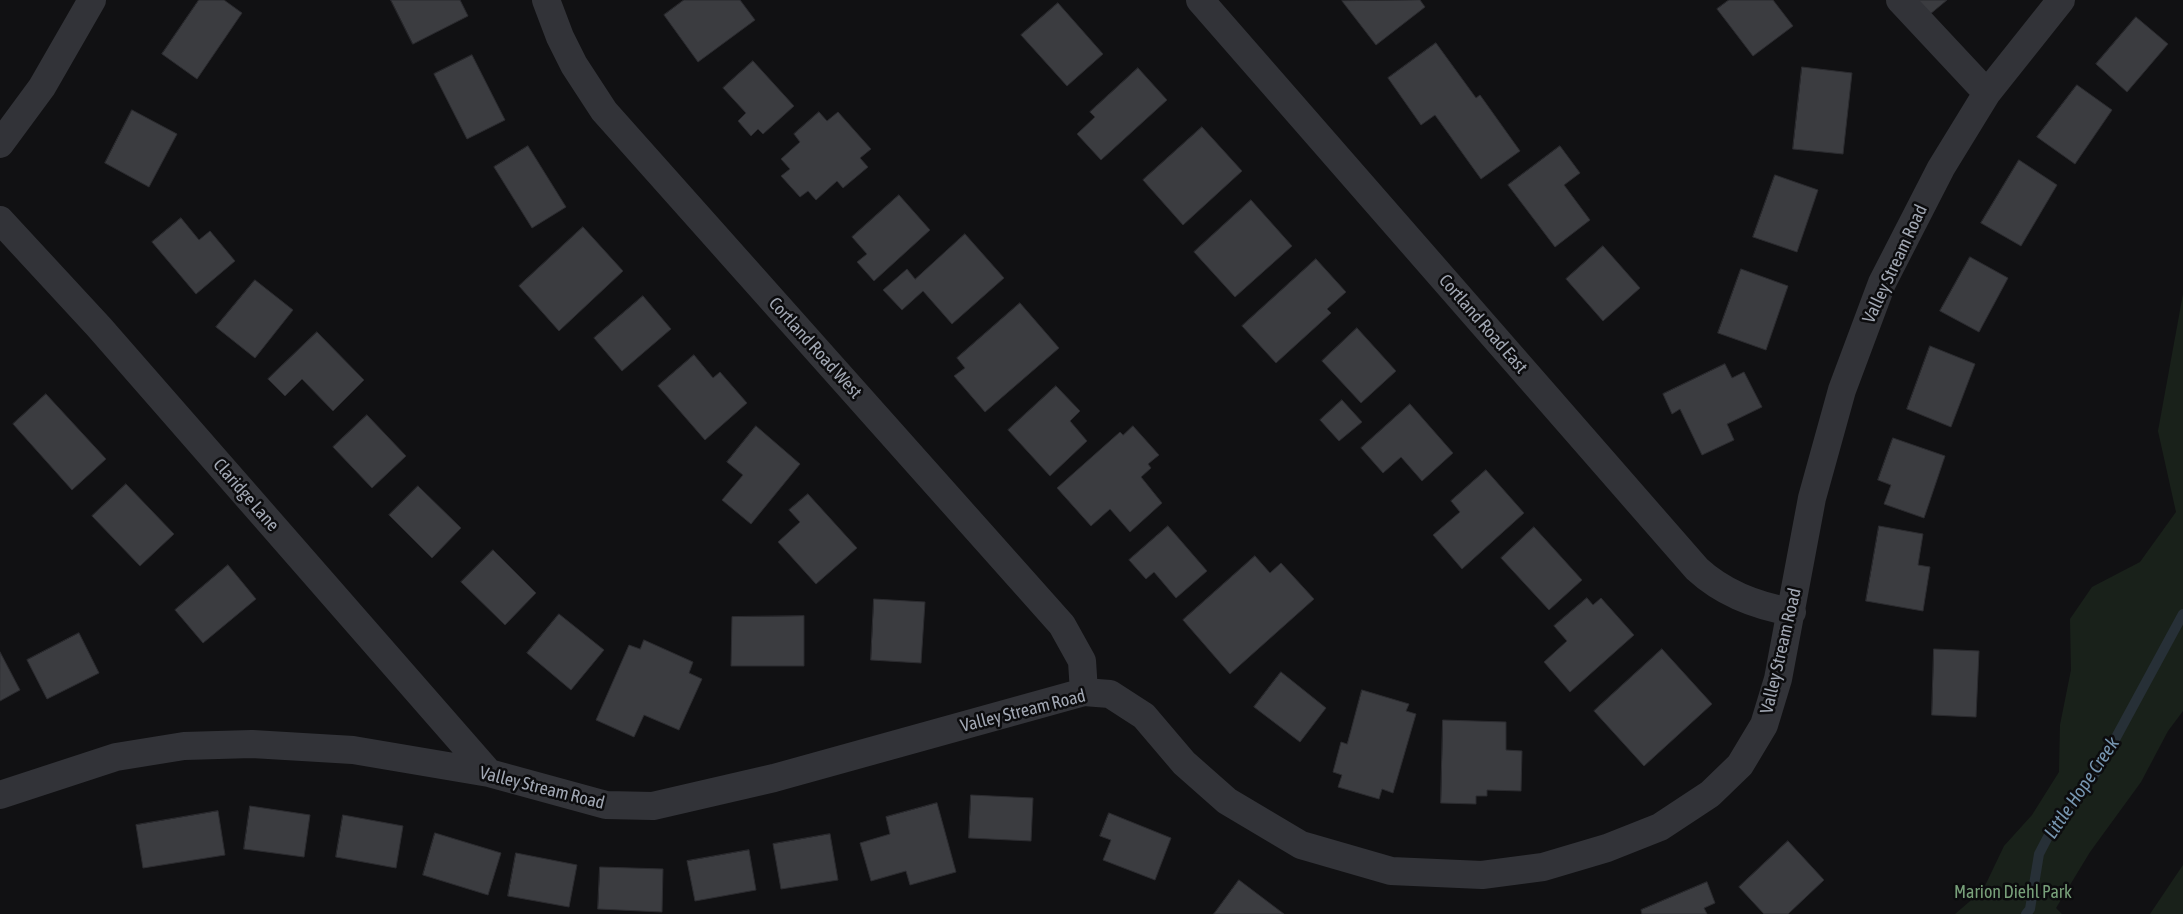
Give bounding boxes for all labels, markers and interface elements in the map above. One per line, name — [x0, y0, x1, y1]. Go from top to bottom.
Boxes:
street label: Valley Stream Road — [1858, 201, 1932, 327]
street label: Cortland Road East — [1434, 270, 1532, 378]
street label: Cortland Road West — [764, 293, 866, 403]
street label: Claridge Lane — [208, 454, 284, 536]
street label: Valley Stream Road — [1756, 586, 1806, 716]
street label: Valley Stream Road — [958, 685, 1088, 737]
water label: Little Hope Creek — [2040, 733, 2124, 843]
street label: Valley Stream Road — [477, 762, 607, 814]
park label: Marion Diehl Park — [1954, 881, 2072, 903]

